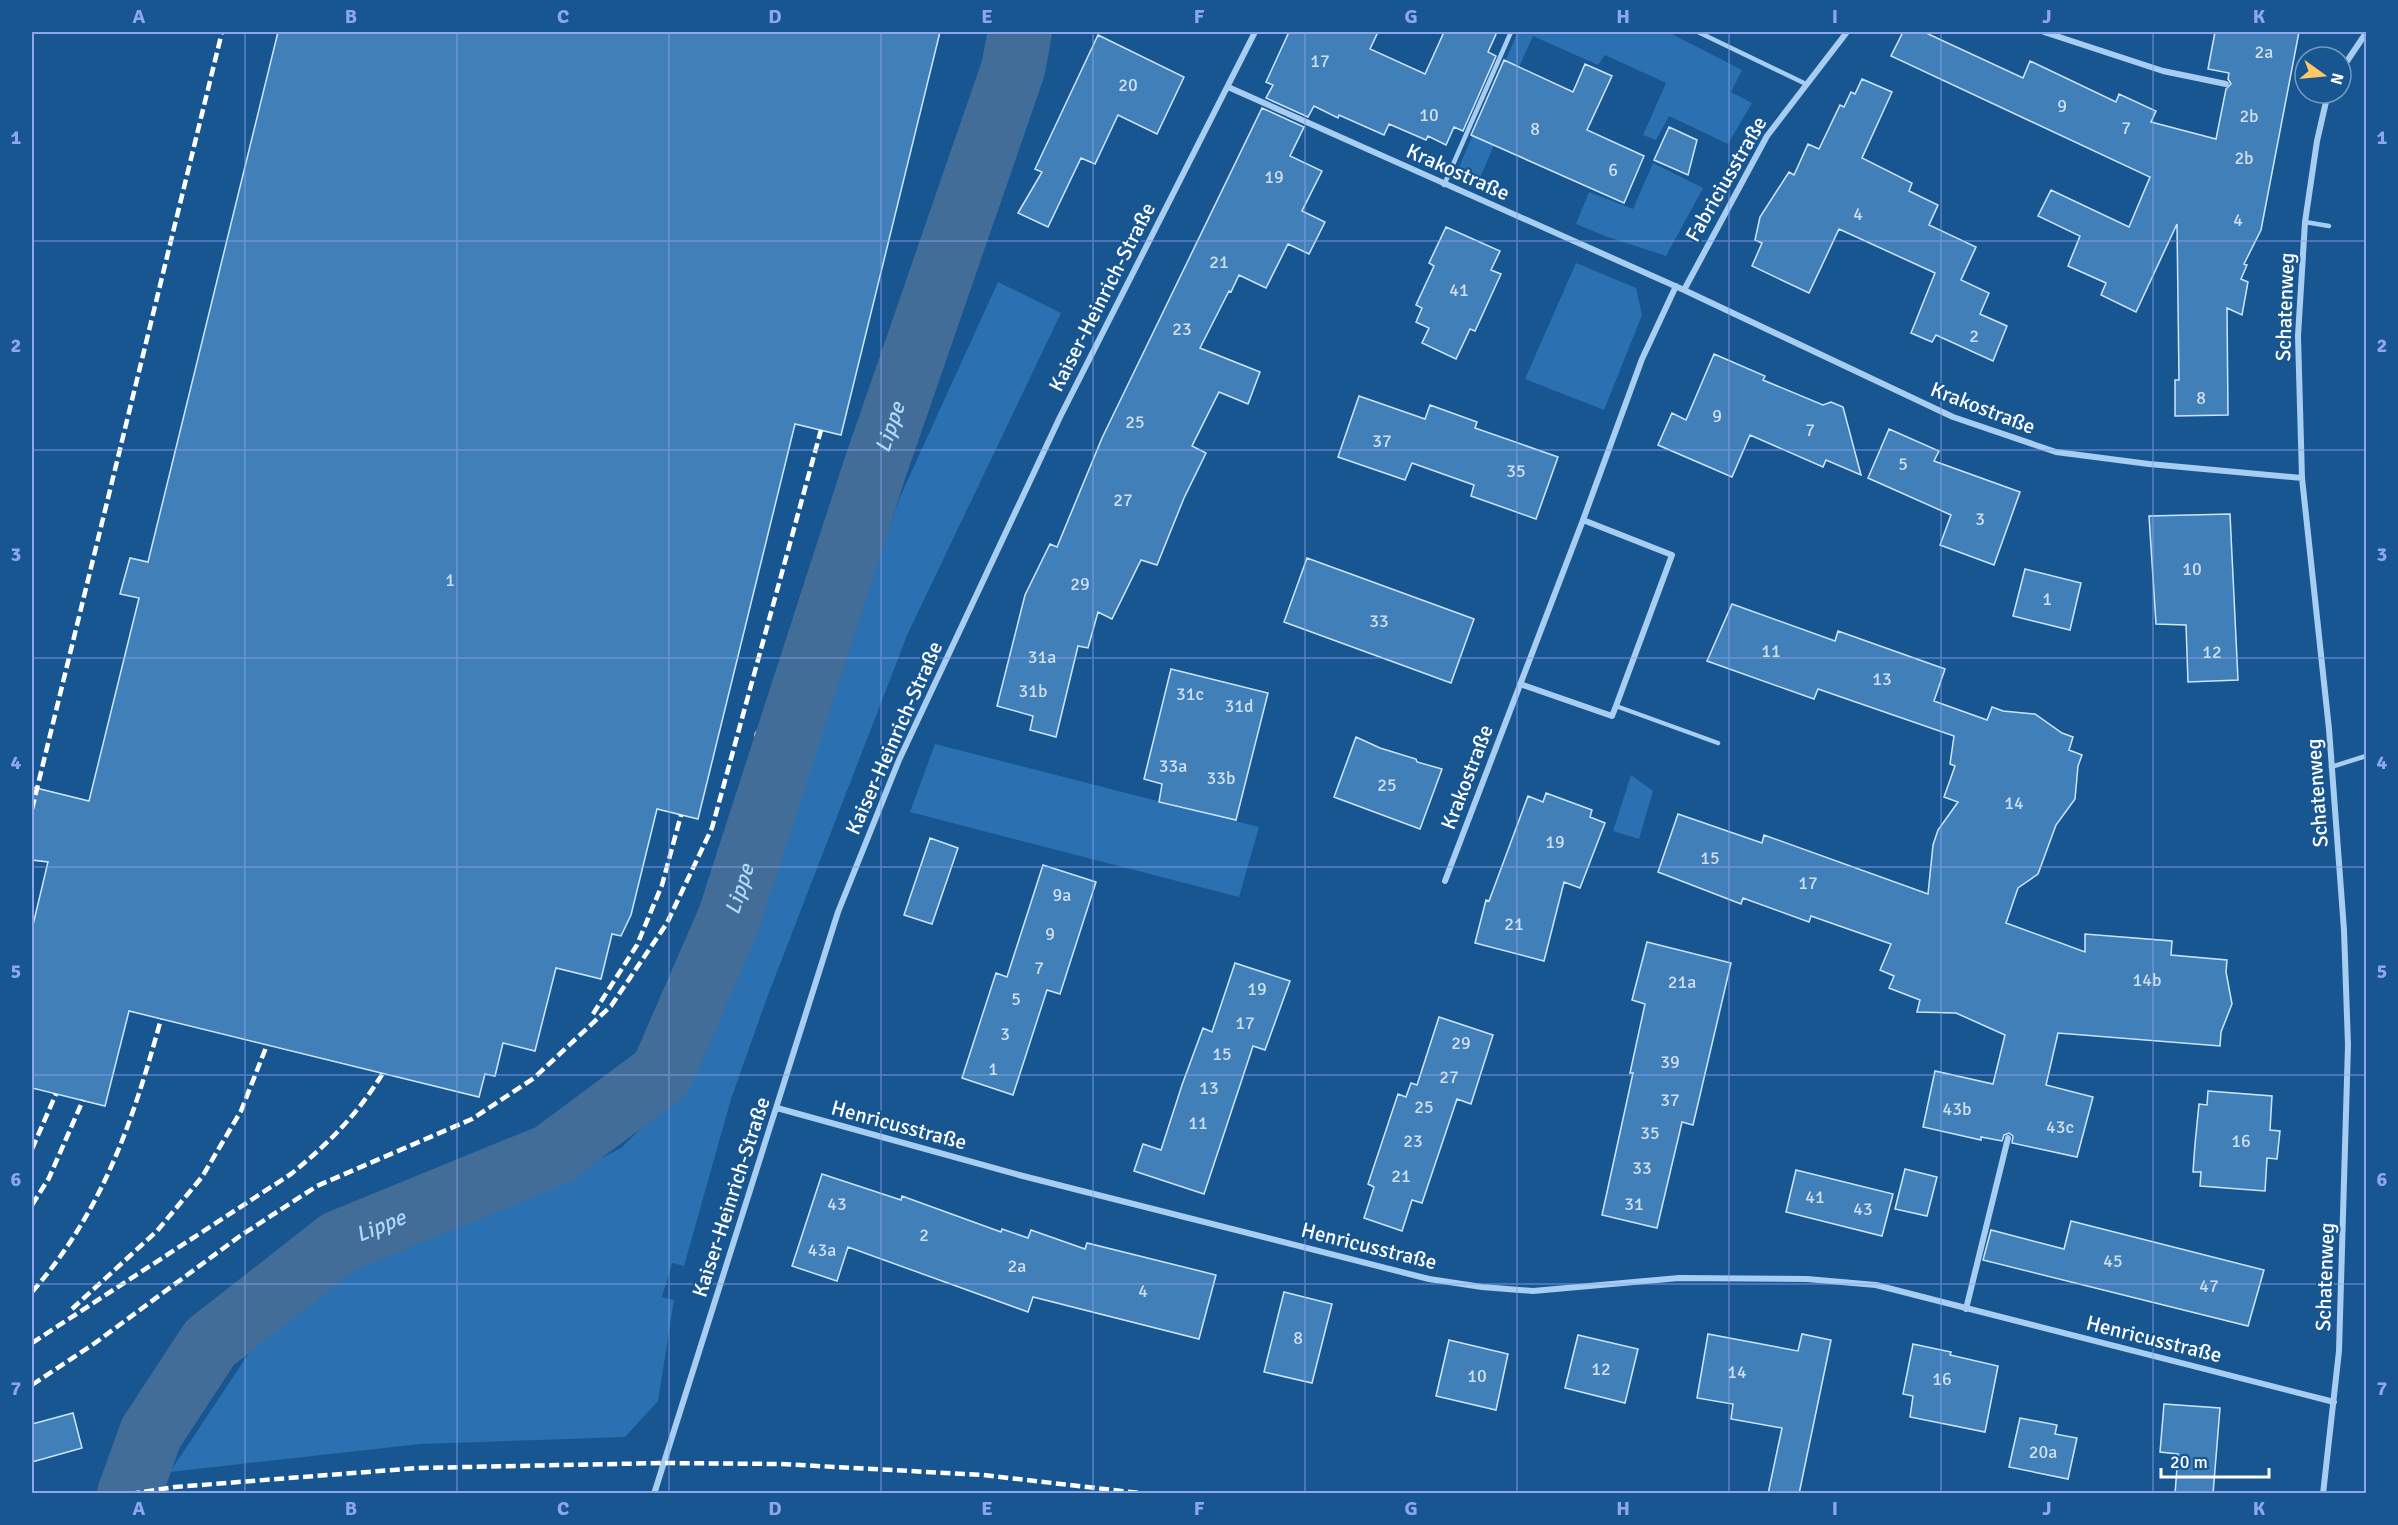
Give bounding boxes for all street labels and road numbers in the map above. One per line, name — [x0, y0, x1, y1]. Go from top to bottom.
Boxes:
street label: Fabriciusstraße — [1680, 112, 1772, 246]
street label: Krakostraße — [1402, 138, 1514, 206]
street label: Kaiser-Heinrich-Straße — [1043, 198, 1161, 396]
street label: Schatenweg — [2270, 252, 2300, 362]
street label: Krakostraße — [1927, 376, 2039, 440]
street label: Kaiser-Heinrich-Straße — [840, 637, 948, 839]
street label: Krakostraße — [1435, 721, 1499, 833]
street label: Schatenweg — [2300, 738, 2334, 848]
street label: Kaiser-Heinrich-Straße — [686, 1094, 776, 1300]
street label: Henricusstraße — [829, 1094, 969, 1156]
street label: Henricusstraße — [1298, 1217, 1440, 1275]
street label: Schatenweg — [2310, 1222, 2340, 1332]
street label: Henricusstraße — [2083, 1310, 2225, 1368]

